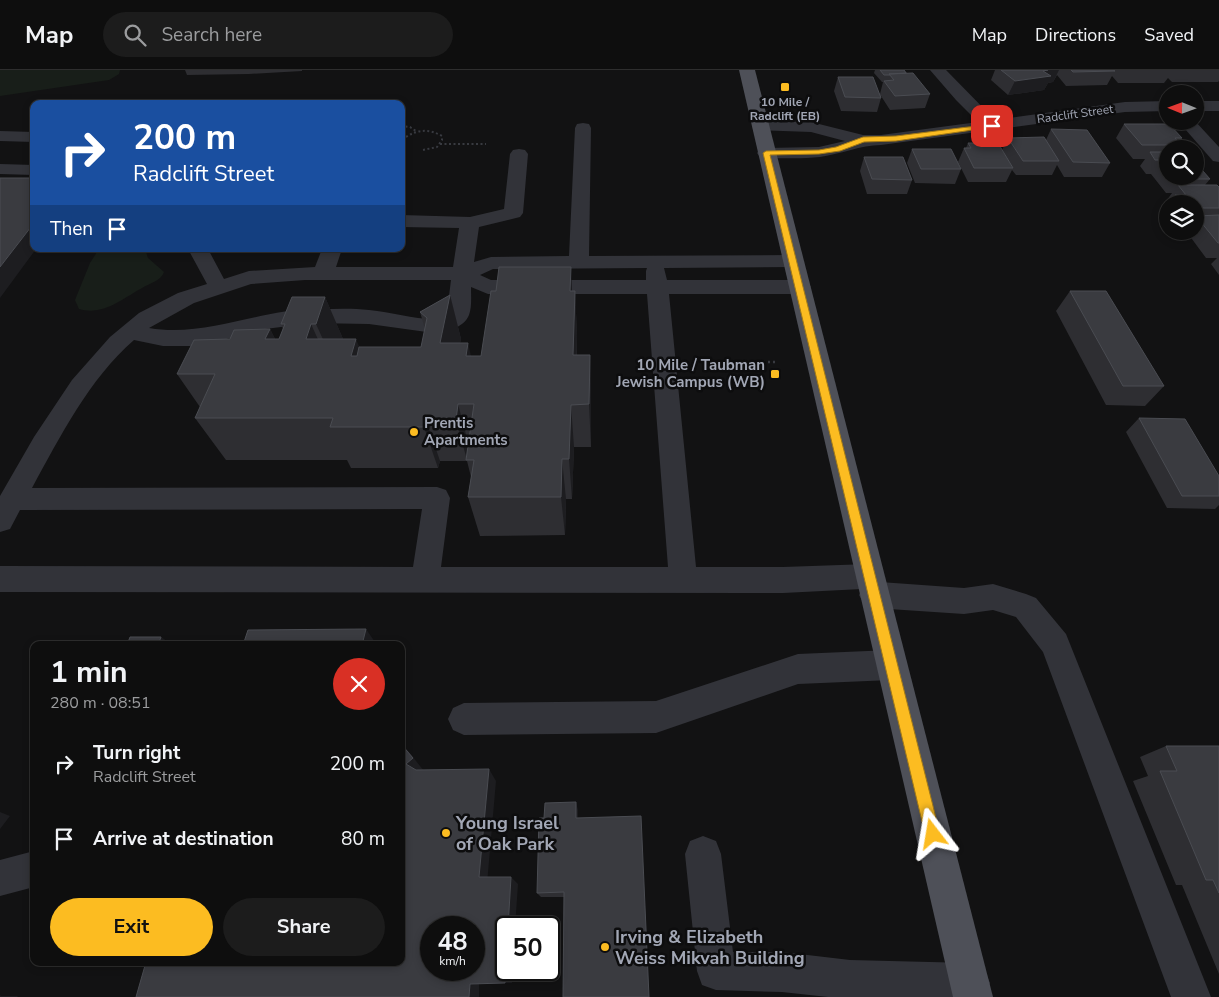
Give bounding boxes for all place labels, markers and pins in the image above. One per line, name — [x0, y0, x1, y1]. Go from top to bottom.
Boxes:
marker: 10 Mile / Radclift (EB) — [779, 81, 791, 93]
place label: 10 Mile / Radclift (EB) — [750, 94, 820, 124]
pin — [971, 105, 1013, 147]
place label: 10 Mile / Taubman Jewish Campus (WB) — [615, 355, 765, 392]
marker: 10 Mile / Taubman Jewish Campus (WB) — [769, 368, 781, 380]
place label: Prentis Apartments — [424, 413, 508, 450]
marker: Prentis Apartments — [408, 426, 420, 438]
place label: Young Israel of Oak Park — [455, 811, 559, 856]
marker: Young Israel of Oak Park — [440, 827, 452, 839]
place label: Irving & Elizabeth Weiss Mikvah Building — [615, 925, 805, 970]
marker: Irving & Elizabeth Weiss Mikvah Building — [599, 941, 611, 953]

